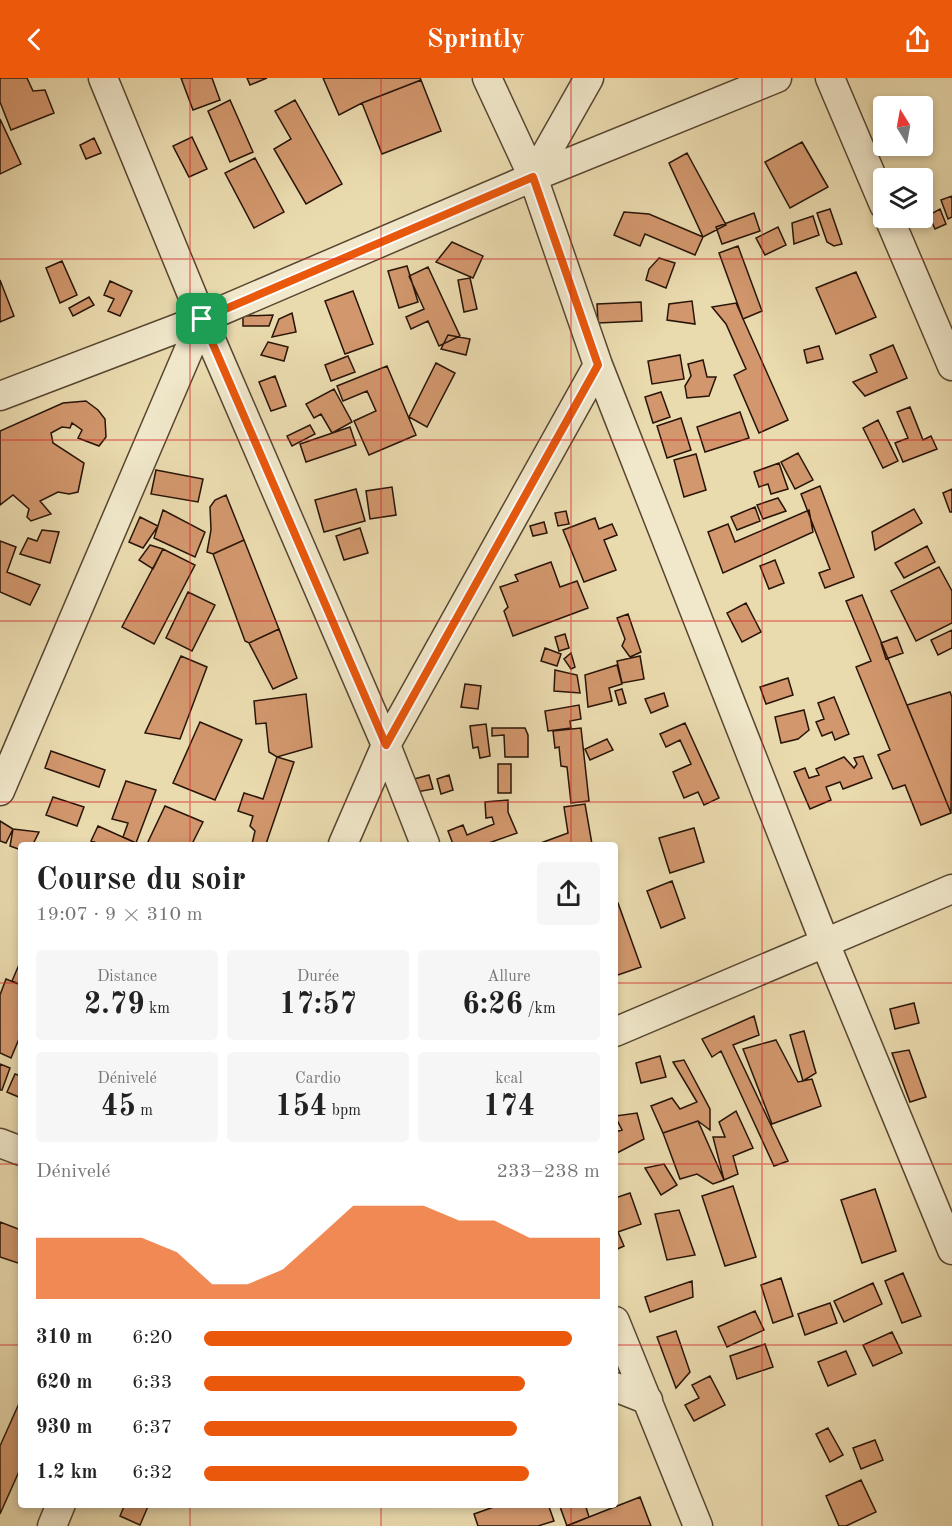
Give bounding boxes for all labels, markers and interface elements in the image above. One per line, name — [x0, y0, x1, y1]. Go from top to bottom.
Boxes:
icon: back — [18, 23, 51, 56]
icon: share — [901, 23, 934, 56]
text: Sprintly — [427, 26, 525, 53]
north arrow — [873, 96, 933, 156]
map controls — [873, 96, 933, 228]
button: layers — [873, 168, 933, 228]
pin — [176, 293, 227, 344]
icon: arrive — [185, 302, 218, 335]
button: share — [537, 862, 600, 925]
text: Course du soir — [36, 864, 246, 897]
text: 19:07 · 9 × 310 m — [36, 905, 203, 925]
text: Distance — [97, 969, 157, 985]
text: Durée — [297, 969, 339, 985]
text: Allure — [487, 969, 531, 985]
text: 2.79 — [84, 990, 145, 1020]
text: 17:57 — [279, 990, 357, 1020]
text: 6:26 — [462, 990, 523, 1020]
text: km — [145, 1001, 170, 1017]
text: /km — [523, 1001, 556, 1017]
text: Dénivelé — [97, 1071, 157, 1087]
text: Cardio — [295, 1071, 341, 1087]
text: kcal — [495, 1071, 523, 1087]
text: 45 — [101, 1092, 136, 1122]
text: 154 — [275, 1092, 327, 1122]
text: 174 — [483, 1092, 535, 1122]
text: m — [136, 1103, 153, 1119]
text: bpm — [327, 1103, 361, 1119]
text: Dénivelé — [36, 1162, 110, 1182]
text: 233–238 m — [497, 1162, 600, 1182]
text: 310 m — [36, 1328, 92, 1348]
text: 6:20 — [132, 1328, 172, 1348]
text: 620 m — [36, 1373, 92, 1393]
text: 6:33 — [132, 1373, 172, 1393]
text: 930 m — [36, 1418, 92, 1438]
text: 6:37 — [132, 1418, 172, 1438]
text: 1.2 km — [36, 1463, 98, 1483]
text: 6:32 — [132, 1463, 172, 1483]

